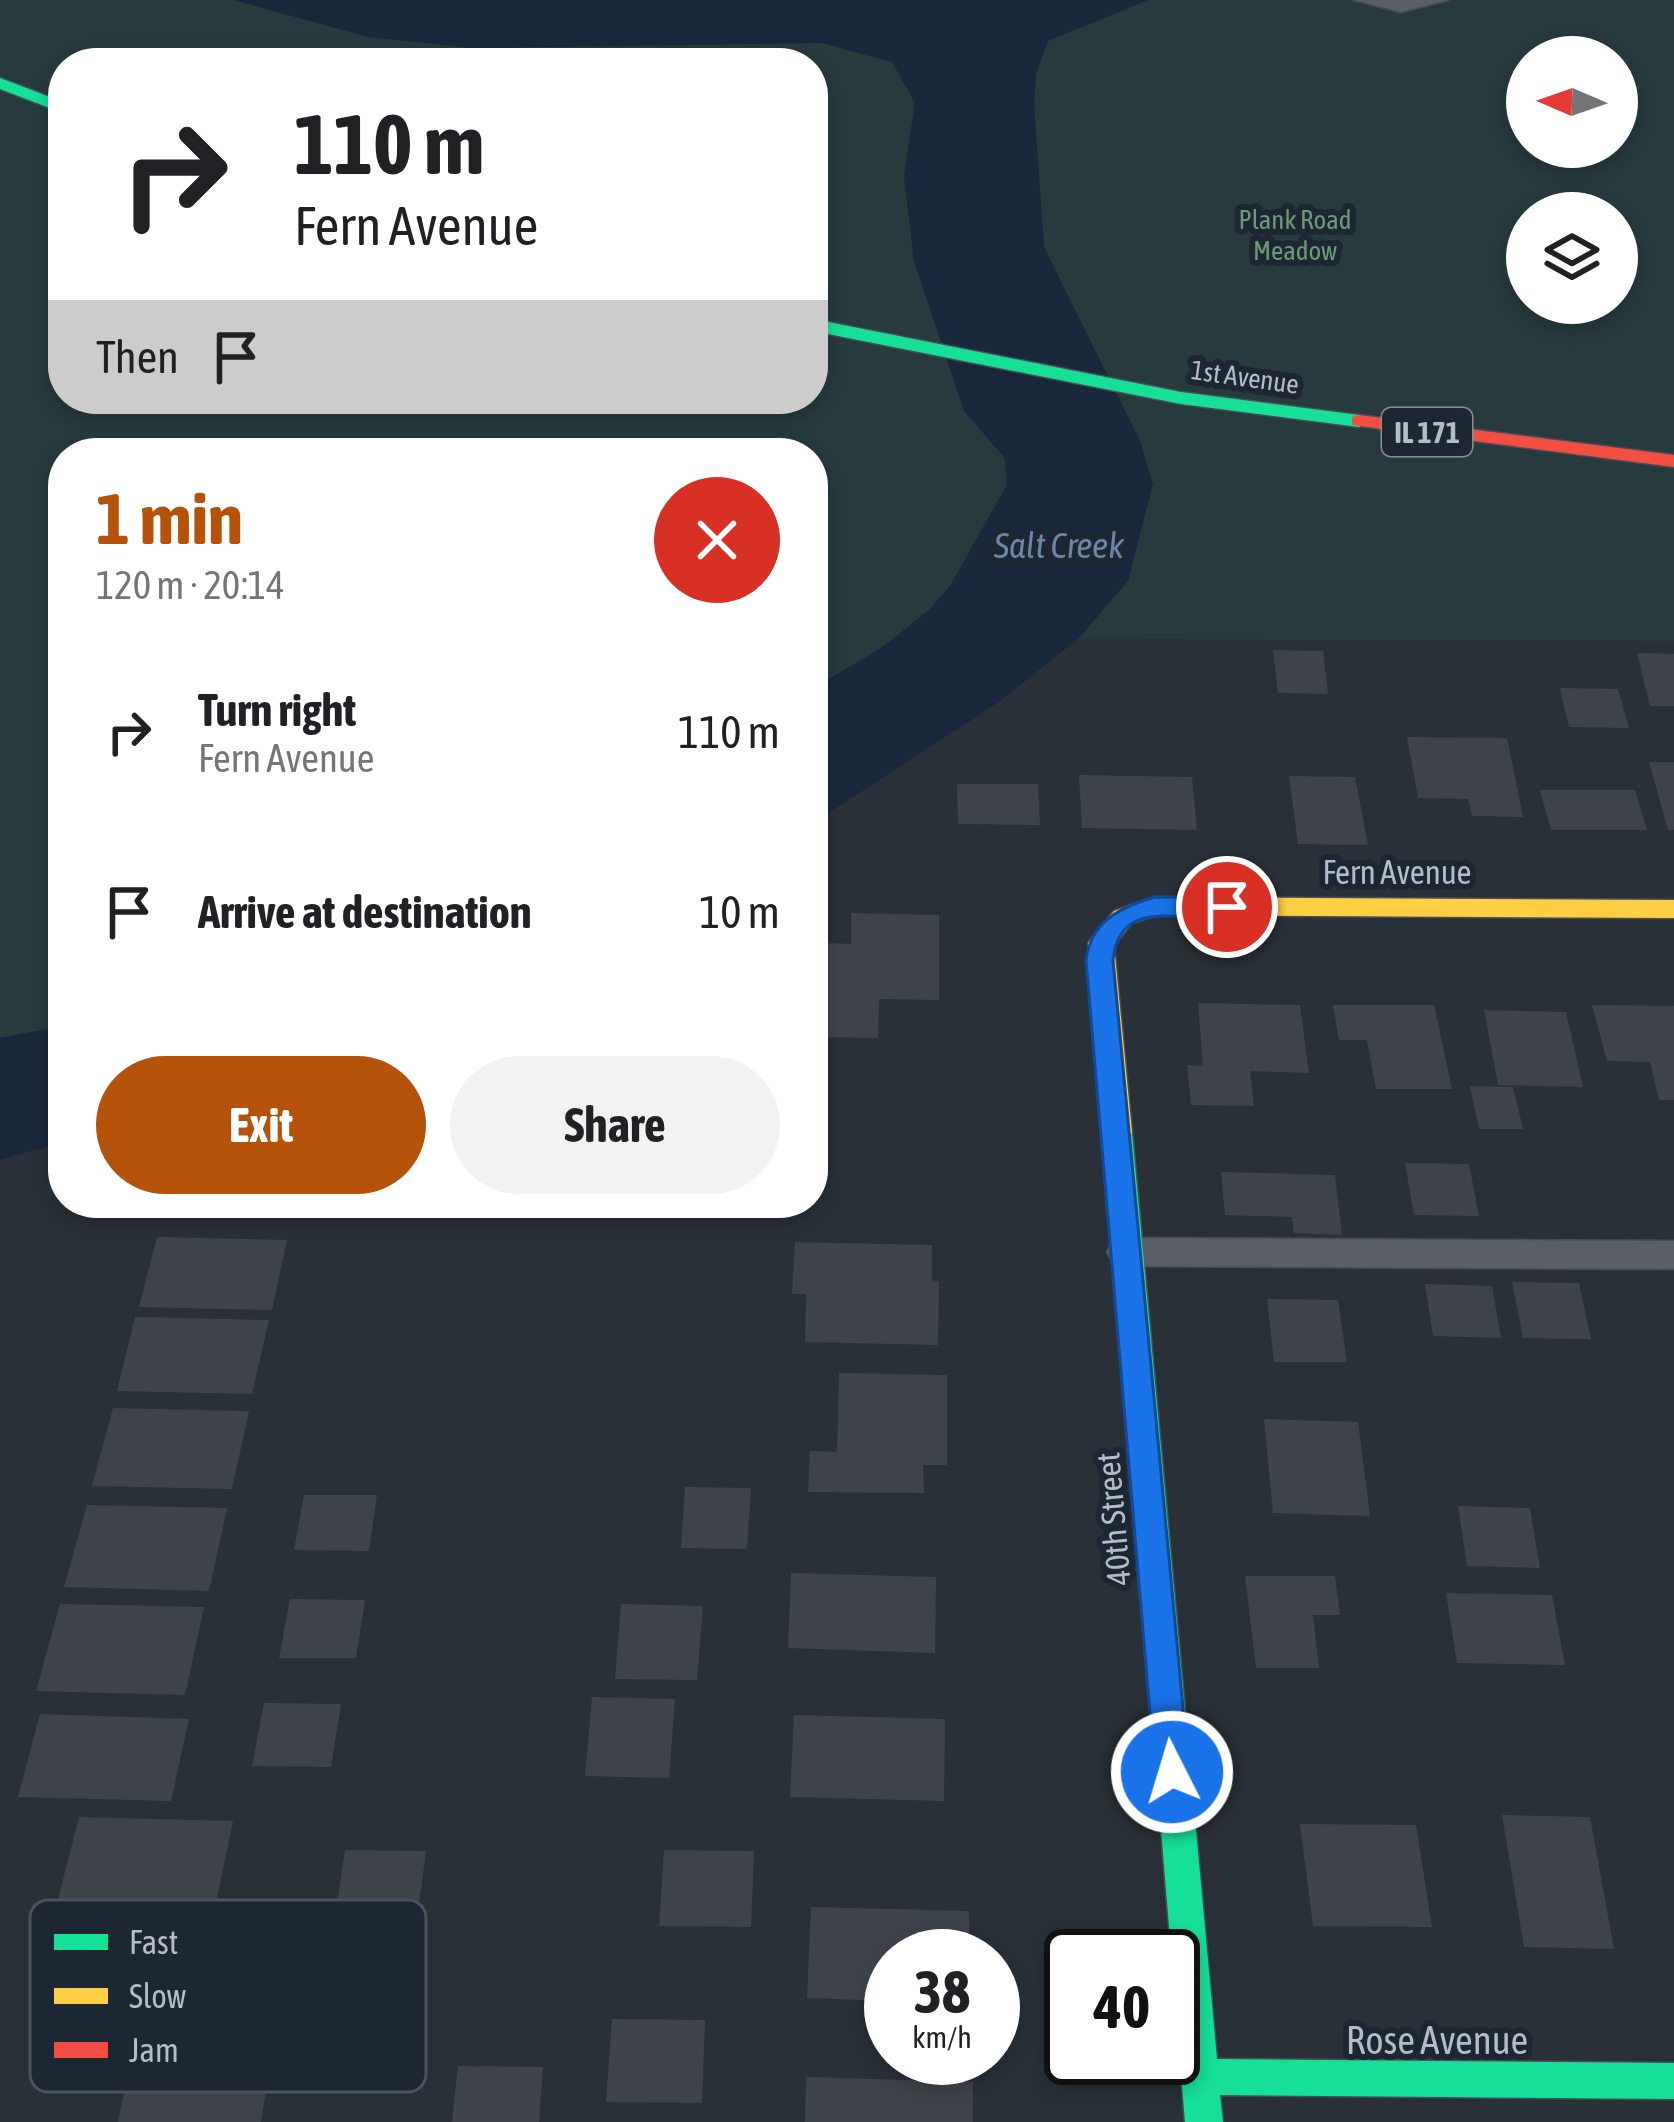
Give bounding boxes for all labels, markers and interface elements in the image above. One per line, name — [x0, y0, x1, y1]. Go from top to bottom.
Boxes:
north arrow — [1506, 36, 1638, 168]
map controls — [1506, 36, 1638, 324]
icon: right — [96, 96, 252, 252]
text: 110 m — [294, 96, 484, 192]
button: layers — [1506, 192, 1638, 324]
text: Fern Avenue — [294, 195, 538, 256]
park label: Plank Road Meadow — [1238, 204, 1352, 266]
icon: arrive — [203, 324, 269, 390]
text: Then — [96, 331, 179, 383]
street label: 1st Avenue — [1189, 354, 1301, 400]
road number: IL 171 — [1382, 408, 1472, 456]
text: 1 min — [96, 477, 243, 559]
button: close — [654, 477, 780, 603]
water label: Salt Creek — [993, 524, 1125, 566]
text: 120 m · 20:14 — [96, 563, 285, 607]
text: Turn right — [198, 684, 356, 736]
icon: right — [96, 699, 162, 765]
text: 110 m — [678, 706, 780, 758]
text: Fern Avenue — [198, 736, 374, 780]
street label: Fern Avenue — [1322, 853, 1472, 891]
pin — [1176, 856, 1278, 958]
icon: arrive — [1194, 874, 1260, 940]
icon: arrive — [96, 879, 162, 945]
text: Arrive at destination — [198, 886, 532, 938]
text: 10 m — [699, 886, 780, 938]
button: Exit — [96, 1056, 426, 1194]
button: Share — [450, 1056, 780, 1194]
street label: 40th Street — [1088, 1451, 1138, 1587]
position arrow — [1109, 1709, 1235, 1835]
legend — [30, 1900, 426, 2092]
text: Fast — [129, 1923, 178, 1961]
speed limit sign: 40 — [1044, 1929, 1200, 2085]
text: 38 — [914, 1957, 970, 2026]
text: Slow — [129, 1977, 186, 2015]
street label: Rose Avenue — [1346, 2018, 1528, 2062]
text: km/h — [912, 2020, 972, 2054]
text: Jam — [129, 2031, 179, 2069]

